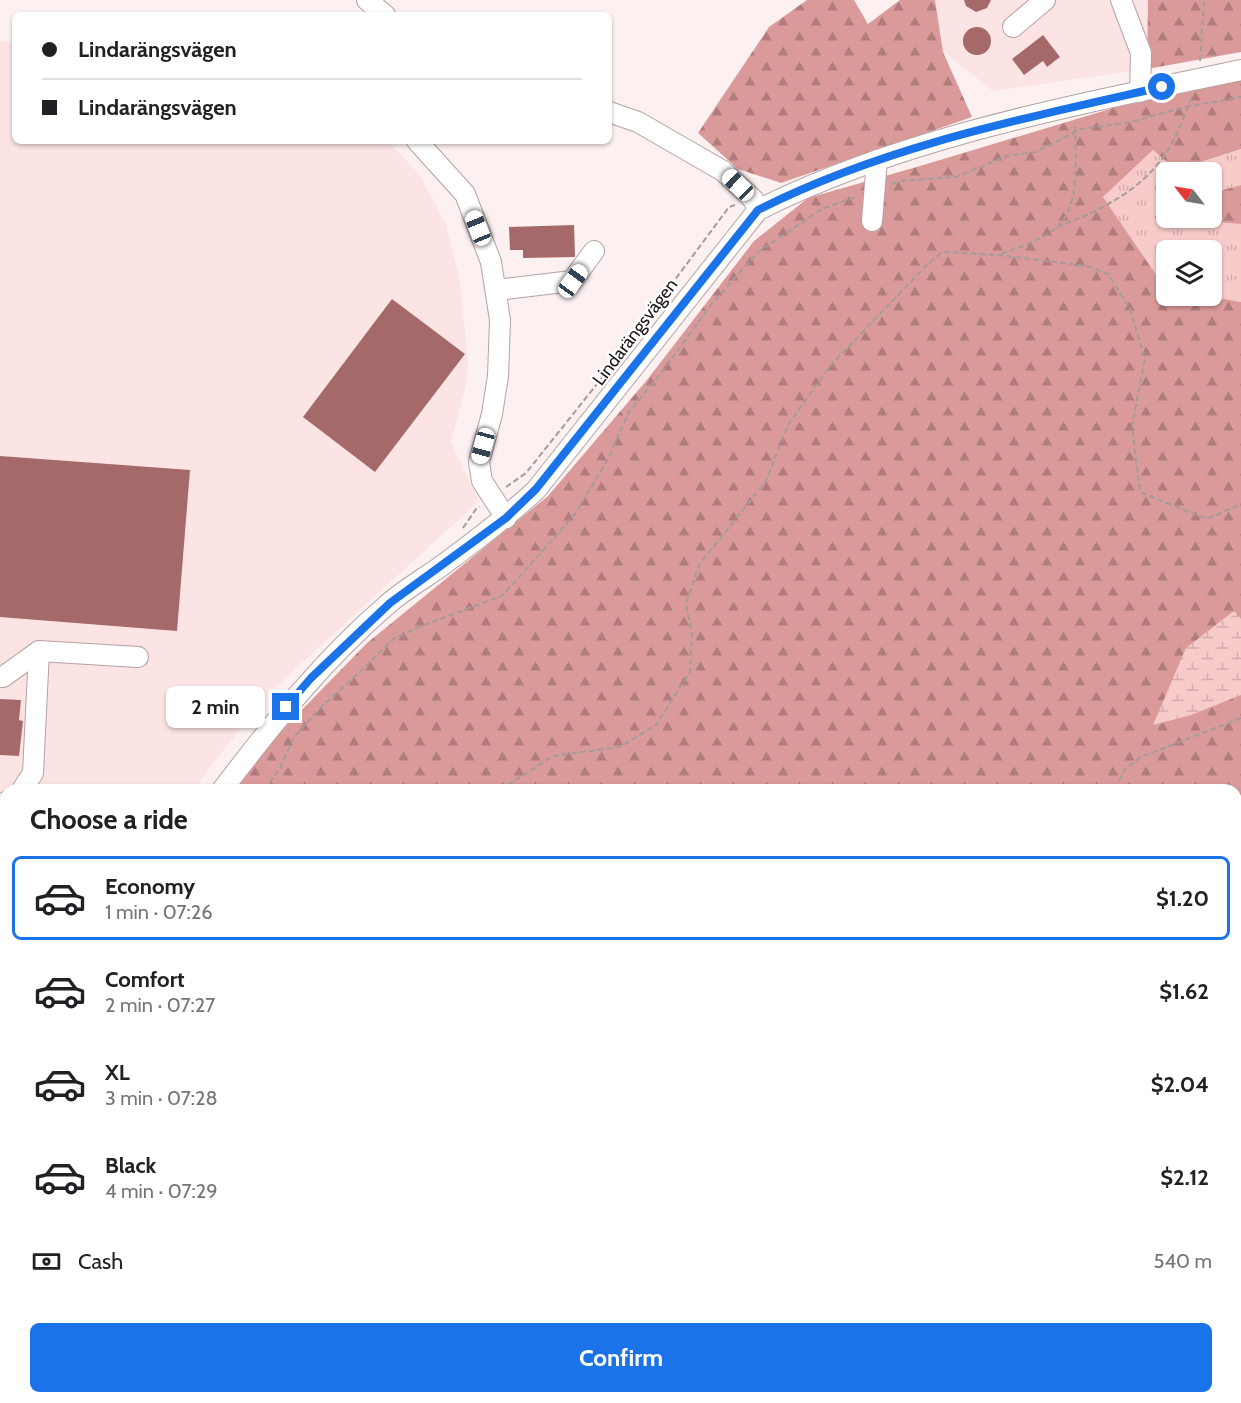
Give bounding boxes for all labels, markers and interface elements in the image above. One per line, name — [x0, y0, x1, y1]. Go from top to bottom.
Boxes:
text: Lindarängsvägen — [78, 36, 237, 63]
route start — [1148, 73, 1175, 100]
text: Lindarängsvägen — [78, 94, 237, 121]
north arrow — [1156, 162, 1222, 228]
map controls — [1156, 162, 1222, 306]
car — [719, 166, 757, 204]
car — [463, 208, 493, 248]
button: layers — [1156, 240, 1222, 306]
car — [555, 261, 591, 301]
street label: Lindarängsvägen — [588, 274, 682, 390]
car — [470, 426, 496, 466]
callout: 2 min — [166, 686, 265, 728]
route end — [272, 693, 299, 720]
text: 2 min — [191, 695, 240, 719]
text: Choose a ride — [30, 803, 188, 836]
icon: car — [33, 871, 87, 925]
text: Economy — [105, 873, 195, 900]
text: $1.20 — [1156, 885, 1209, 912]
text: 1 min · 07:26 — [105, 900, 213, 924]
icon: car — [33, 964, 87, 1018]
text: Comfort — [105, 966, 184, 993]
text: $1.62 — [1159, 978, 1209, 1005]
text: 2 min · 07:27 — [105, 993, 215, 1017]
icon: car — [33, 1057, 87, 1111]
text: XL — [105, 1059, 130, 1086]
text: $2.04 — [1151, 1071, 1209, 1098]
text: 3 min · 07:28 — [105, 1086, 218, 1110]
icon: car — [33, 1150, 87, 1204]
text: Black — [105, 1152, 156, 1179]
text: $2.12 — [1160, 1164, 1209, 1191]
text: 4 min · 07:29 — [105, 1179, 218, 1203]
icon: cash — [30, 1245, 63, 1278]
text: Cash — [78, 1248, 123, 1275]
text: 540 m — [1154, 1249, 1212, 1273]
button: Confirm — [30, 1323, 1212, 1392]

